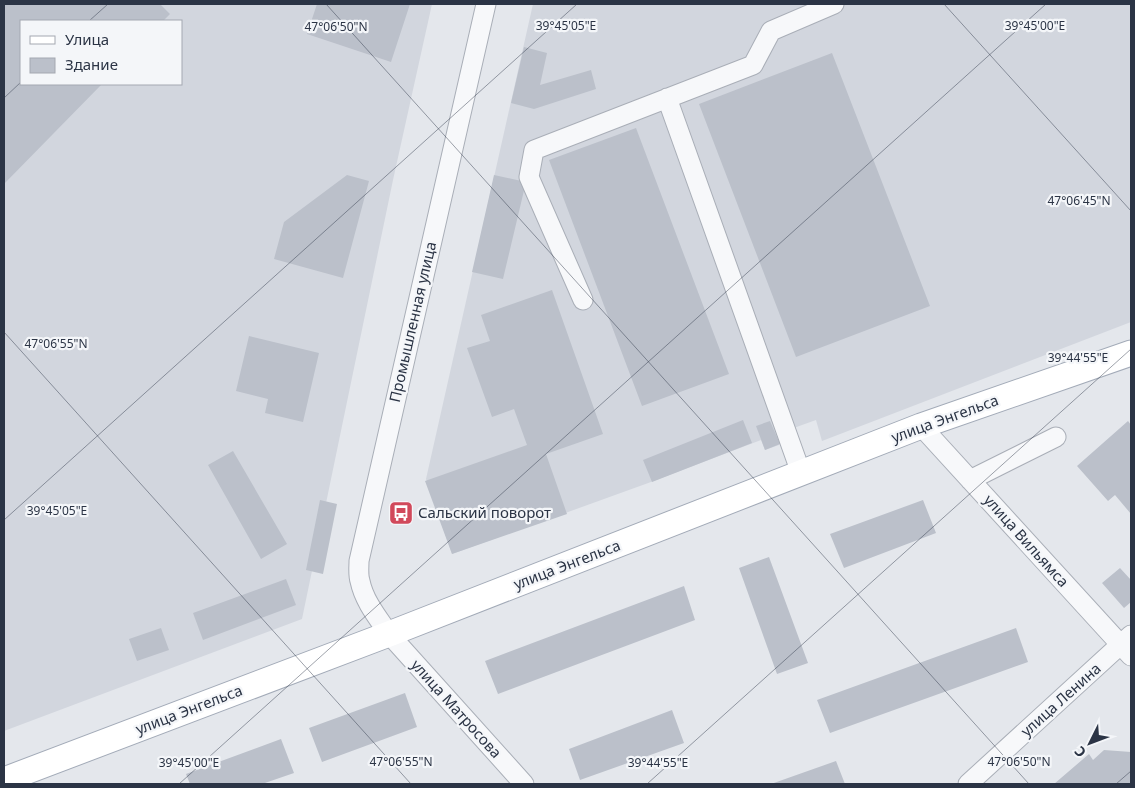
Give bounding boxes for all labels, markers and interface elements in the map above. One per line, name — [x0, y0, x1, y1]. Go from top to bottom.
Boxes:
text: 39°45'05"E — [536, 17, 596, 34]
text: 39°45'00"E — [1005, 17, 1065, 34]
text: 47°06'50"N — [304, 18, 368, 35]
legend — [20, 20, 182, 85]
text: Улица — [65, 29, 109, 49]
text: Здание — [65, 54, 118, 74]
text: 47°06'45"N — [1047, 192, 1111, 209]
street label: Промышленная улица — [384, 239, 440, 404]
text: 47°06'55"N — [24, 335, 88, 352]
text: 39°44'55"E — [1048, 349, 1108, 366]
street label: улица Энгельса — [888, 389, 1001, 447]
street label: улица Вильямса — [980, 490, 1074, 591]
bus stop icon: Сальский поворот — [388, 500, 414, 526]
text: 39°45'05"E — [27, 502, 87, 519]
place label: Сальский поворот — [418, 502, 551, 522]
street label: улица Энгельса — [510, 535, 623, 594]
street label: улица Матросова — [407, 655, 506, 762]
street label: улица Ленина — [1016, 658, 1105, 741]
street label: улица Энгельса — [132, 680, 245, 739]
north arrow — [1065, 718, 1115, 768]
text: С — [1070, 742, 1090, 762]
text: 47°06'55"N — [369, 753, 433, 770]
text: 47°06'50"N — [987, 753, 1051, 770]
text: 39°45'00"E — [159, 754, 219, 771]
text: 39°44'55"E — [628, 754, 688, 771]

